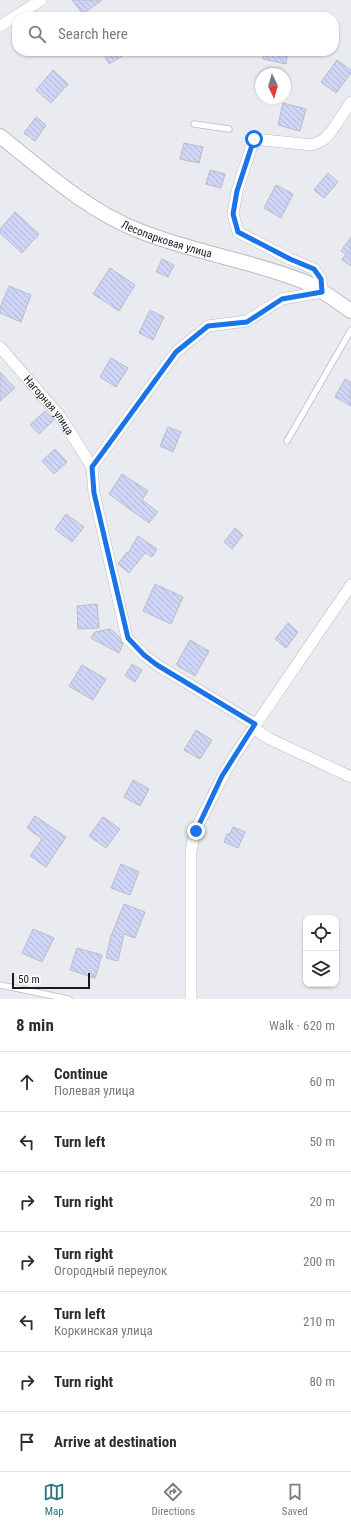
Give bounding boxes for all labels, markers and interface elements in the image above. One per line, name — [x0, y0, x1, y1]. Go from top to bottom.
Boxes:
search box — [12, 12, 339, 56]
icon: search — [26, 23, 48, 45]
text: Search here — [58, 25, 128, 43]
north arrow — [255, 68, 291, 104]
route start — [245, 130, 263, 148]
street label: Лесопарковая улица — [119, 218, 214, 260]
street label: Нагорная улица — [21, 373, 77, 437]
route end — [187, 822, 205, 840]
map controls — [303, 915, 339, 987]
button: locate — [303, 915, 339, 951]
button: layers — [303, 951, 339, 987]
scale bar — [12, 971, 90, 990]
text: 50 m — [18, 973, 40, 986]
text: 8 min — [16, 1015, 54, 1035]
text: Walk · 620 m — [269, 1018, 335, 1033]
text: Continue — [54, 1065, 108, 1083]
icon: ahead — [16, 1071, 38, 1093]
text: 60 m — [309, 1074, 335, 1089]
text: Полевая улица — [54, 1083, 135, 1098]
icon: left — [16, 1131, 38, 1153]
text: Turn left — [54, 1133, 105, 1151]
text: 50 m — [309, 1134, 335, 1149]
icon: right — [16, 1191, 38, 1213]
text: Turn right — [54, 1193, 113, 1211]
text: 20 m — [309, 1194, 335, 1209]
text: Turn right — [54, 1245, 113, 1263]
icon: right — [16, 1251, 38, 1273]
text: 200 m — [303, 1254, 335, 1269]
text: Огородный переулок — [54, 1263, 167, 1278]
text: Turn left — [54, 1305, 105, 1323]
icon: left — [16, 1311, 38, 1333]
text: 210 m — [303, 1314, 335, 1329]
text: Коркинская улица — [54, 1323, 153, 1338]
icon: right — [16, 1371, 38, 1393]
text: Turn right — [54, 1373, 113, 1391]
text: 80 m — [309, 1374, 335, 1389]
icon: arrive — [16, 1431, 38, 1453]
text: Arrive at destination — [54, 1433, 177, 1451]
tab: Map — [43, 1481, 65, 1518]
tab: Directions — [151, 1481, 195, 1518]
tab: Saved — [282, 1481, 308, 1518]

